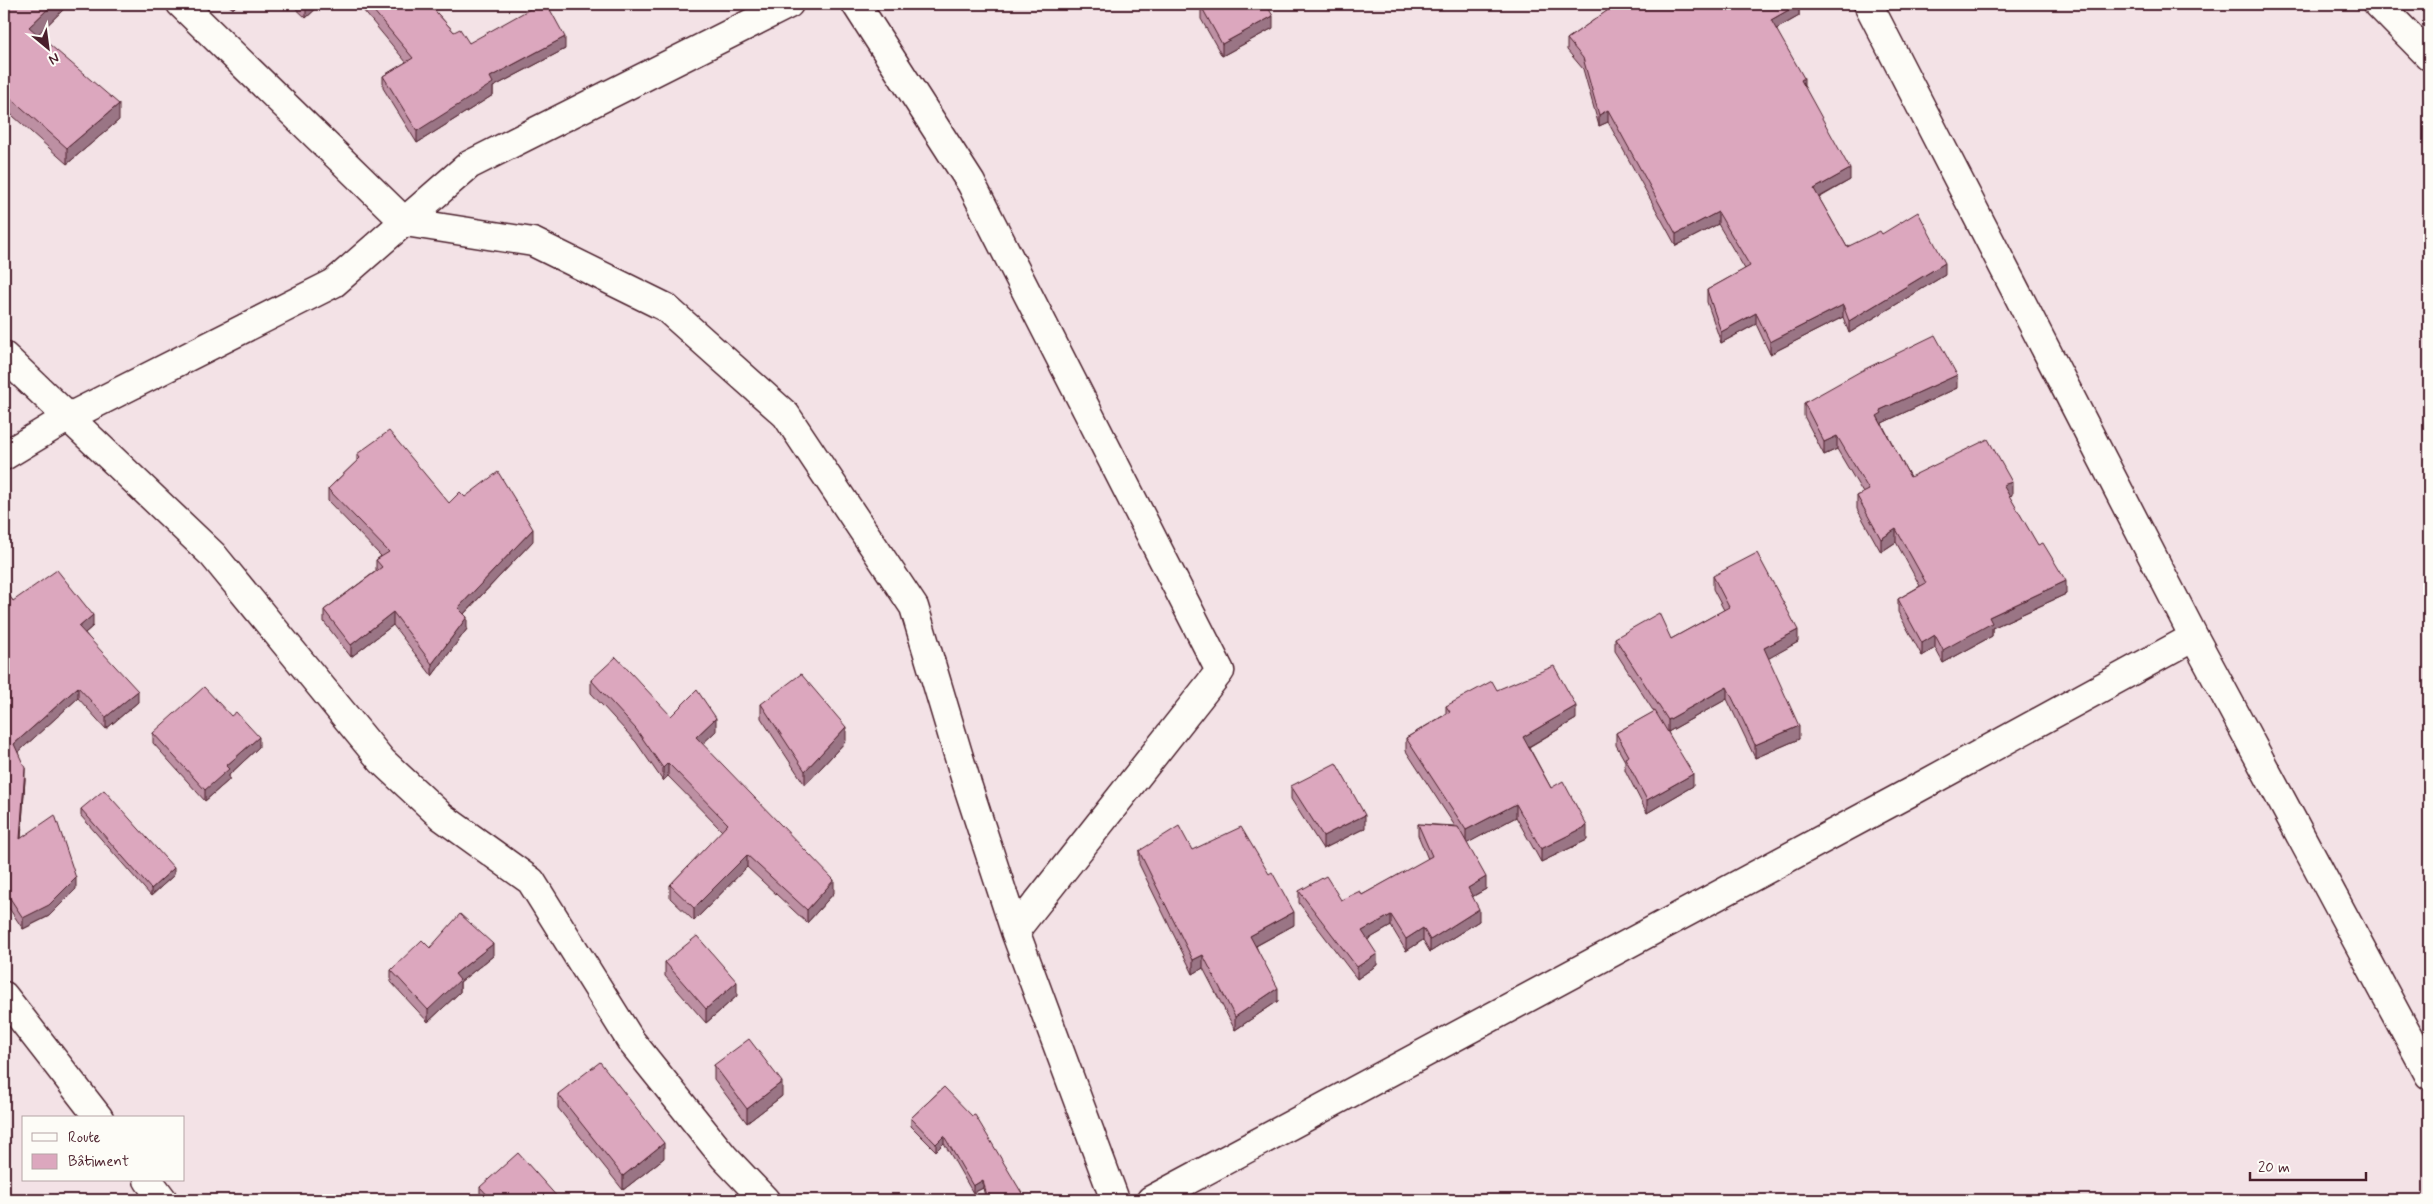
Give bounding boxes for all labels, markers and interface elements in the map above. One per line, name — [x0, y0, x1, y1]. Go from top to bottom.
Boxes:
north arrow — [22, 22, 72, 72]
text: N — [45, 48, 62, 69]
legend — [22, 1116, 185, 1182]
text: Route — [68, 1128, 101, 1148]
scale bar — [2250, 1149, 2367, 1181]
text: Bâtiment — [68, 1152, 129, 1172]
text: 20 m — [2258, 1158, 2290, 1178]

